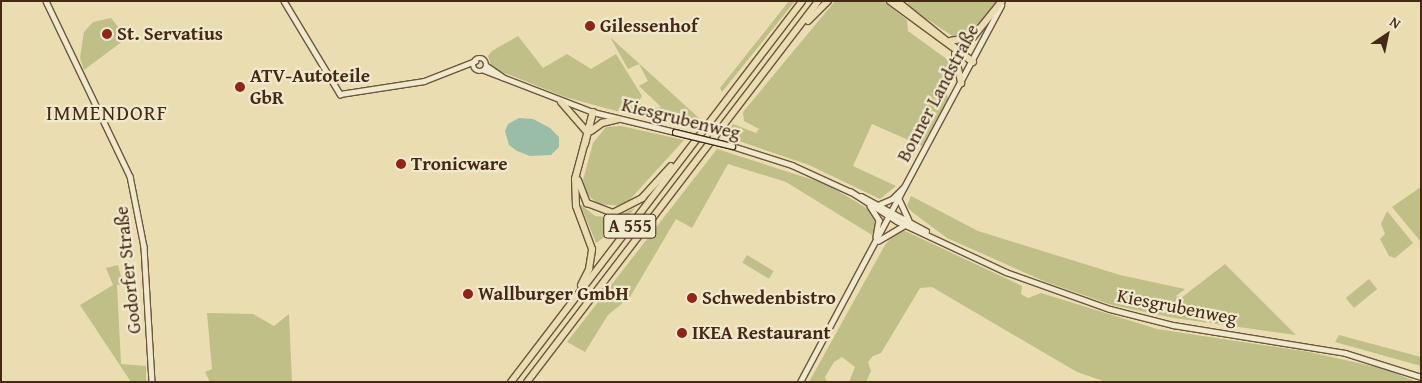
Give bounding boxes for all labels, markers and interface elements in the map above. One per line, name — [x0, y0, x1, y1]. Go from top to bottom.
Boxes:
north arrow — [1362, 10, 1412, 60]
text: N — [1386, 12, 1405, 33]
place label: Gilessenhof — [600, 15, 698, 37]
marker: Gilessenhof — [584, 20, 596, 32]
street label: Bonner Landstraße — [892, 20, 984, 166]
place label: St. Servatius — [117, 23, 223, 45]
marker: St. Servatius — [101, 28, 113, 40]
place label: ATV-Autoteile GbR — [250, 65, 370, 109]
marker: ATV-Autoteile GbR — [234, 81, 246, 93]
street label: Kiesgrubenweg — [619, 93, 743, 145]
district label: IMMENDORF — [45, 100, 169, 126]
place label: Tronicware — [411, 153, 508, 175]
marker: Tronicware — [395, 158, 407, 170]
street label: Godorfer Straße — [110, 205, 146, 335]
road number: A 555 — [602, 210, 658, 242]
place label: Wallburger GmbH — [478, 283, 629, 305]
street label: Kiesgrubenweg — [1115, 284, 1239, 330]
place label: Schwedenbistro — [702, 287, 836, 309]
marker: Wallburger GmbH — [462, 288, 474, 300]
marker: Schwedenbistro — [686, 292, 698, 304]
place label: IKEA Restaurant — [692, 322, 831, 344]
marker: IKEA Restaurant — [676, 327, 688, 339]

